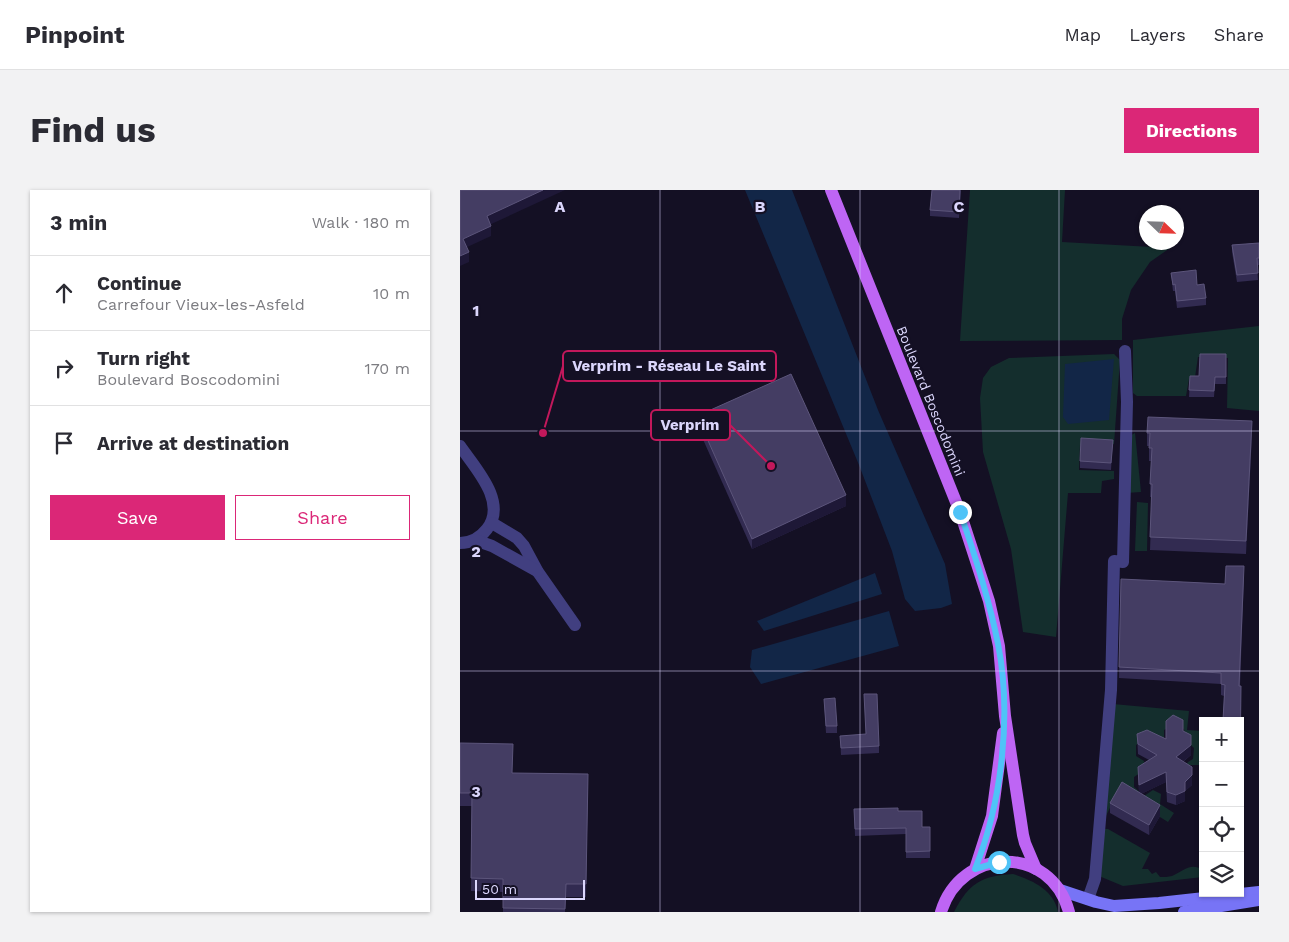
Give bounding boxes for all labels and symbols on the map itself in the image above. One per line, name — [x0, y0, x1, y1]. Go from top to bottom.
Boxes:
text: A — [555, 197, 566, 216]
text: B — [755, 197, 766, 216]
text: C — [954, 197, 965, 216]
north arrow — [1139, 205, 1184, 250]
text: 1 — [473, 301, 479, 320]
street label: Boulevard Boscodomini — [894, 324, 968, 478]
callout: Verprim - Réseau Le Saint — [563, 351, 776, 381]
text: Verprim - Réseau Le Saint — [572, 357, 766, 375]
callout: Verprim — [651, 410, 730, 440]
text: Verprim — [661, 416, 719, 434]
route end — [949, 501, 972, 524]
text: 2 — [471, 542, 481, 561]
text: 3 — [471, 782, 481, 801]
route start — [988, 851, 1011, 874]
scale bar — [475, 877, 585, 900]

